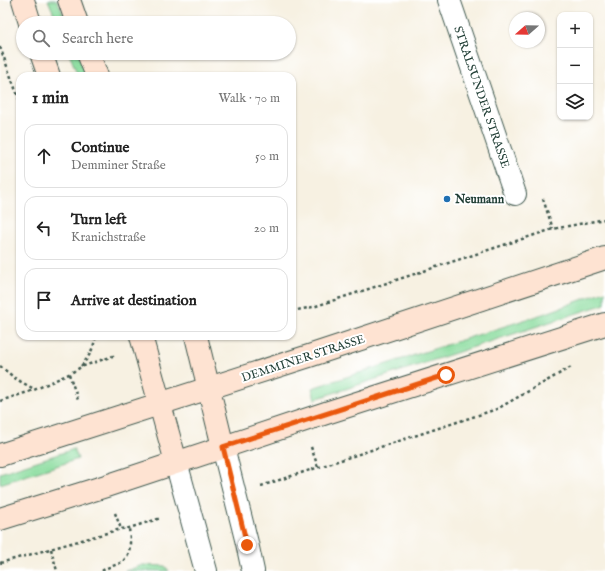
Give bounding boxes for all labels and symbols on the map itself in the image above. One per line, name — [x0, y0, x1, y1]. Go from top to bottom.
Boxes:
north arrow — [509, 12, 545, 48]
street label: STRALSUNDER STRASSE — [450, 24, 513, 170]
place label: Neumann — [454, 192, 505, 207]
marker: Neumann — [442, 194, 452, 204]
street label: DEMMINER STRASSE — [240, 331, 367, 385]
route start — [437, 366, 455, 384]
route end — [238, 536, 256, 554]

